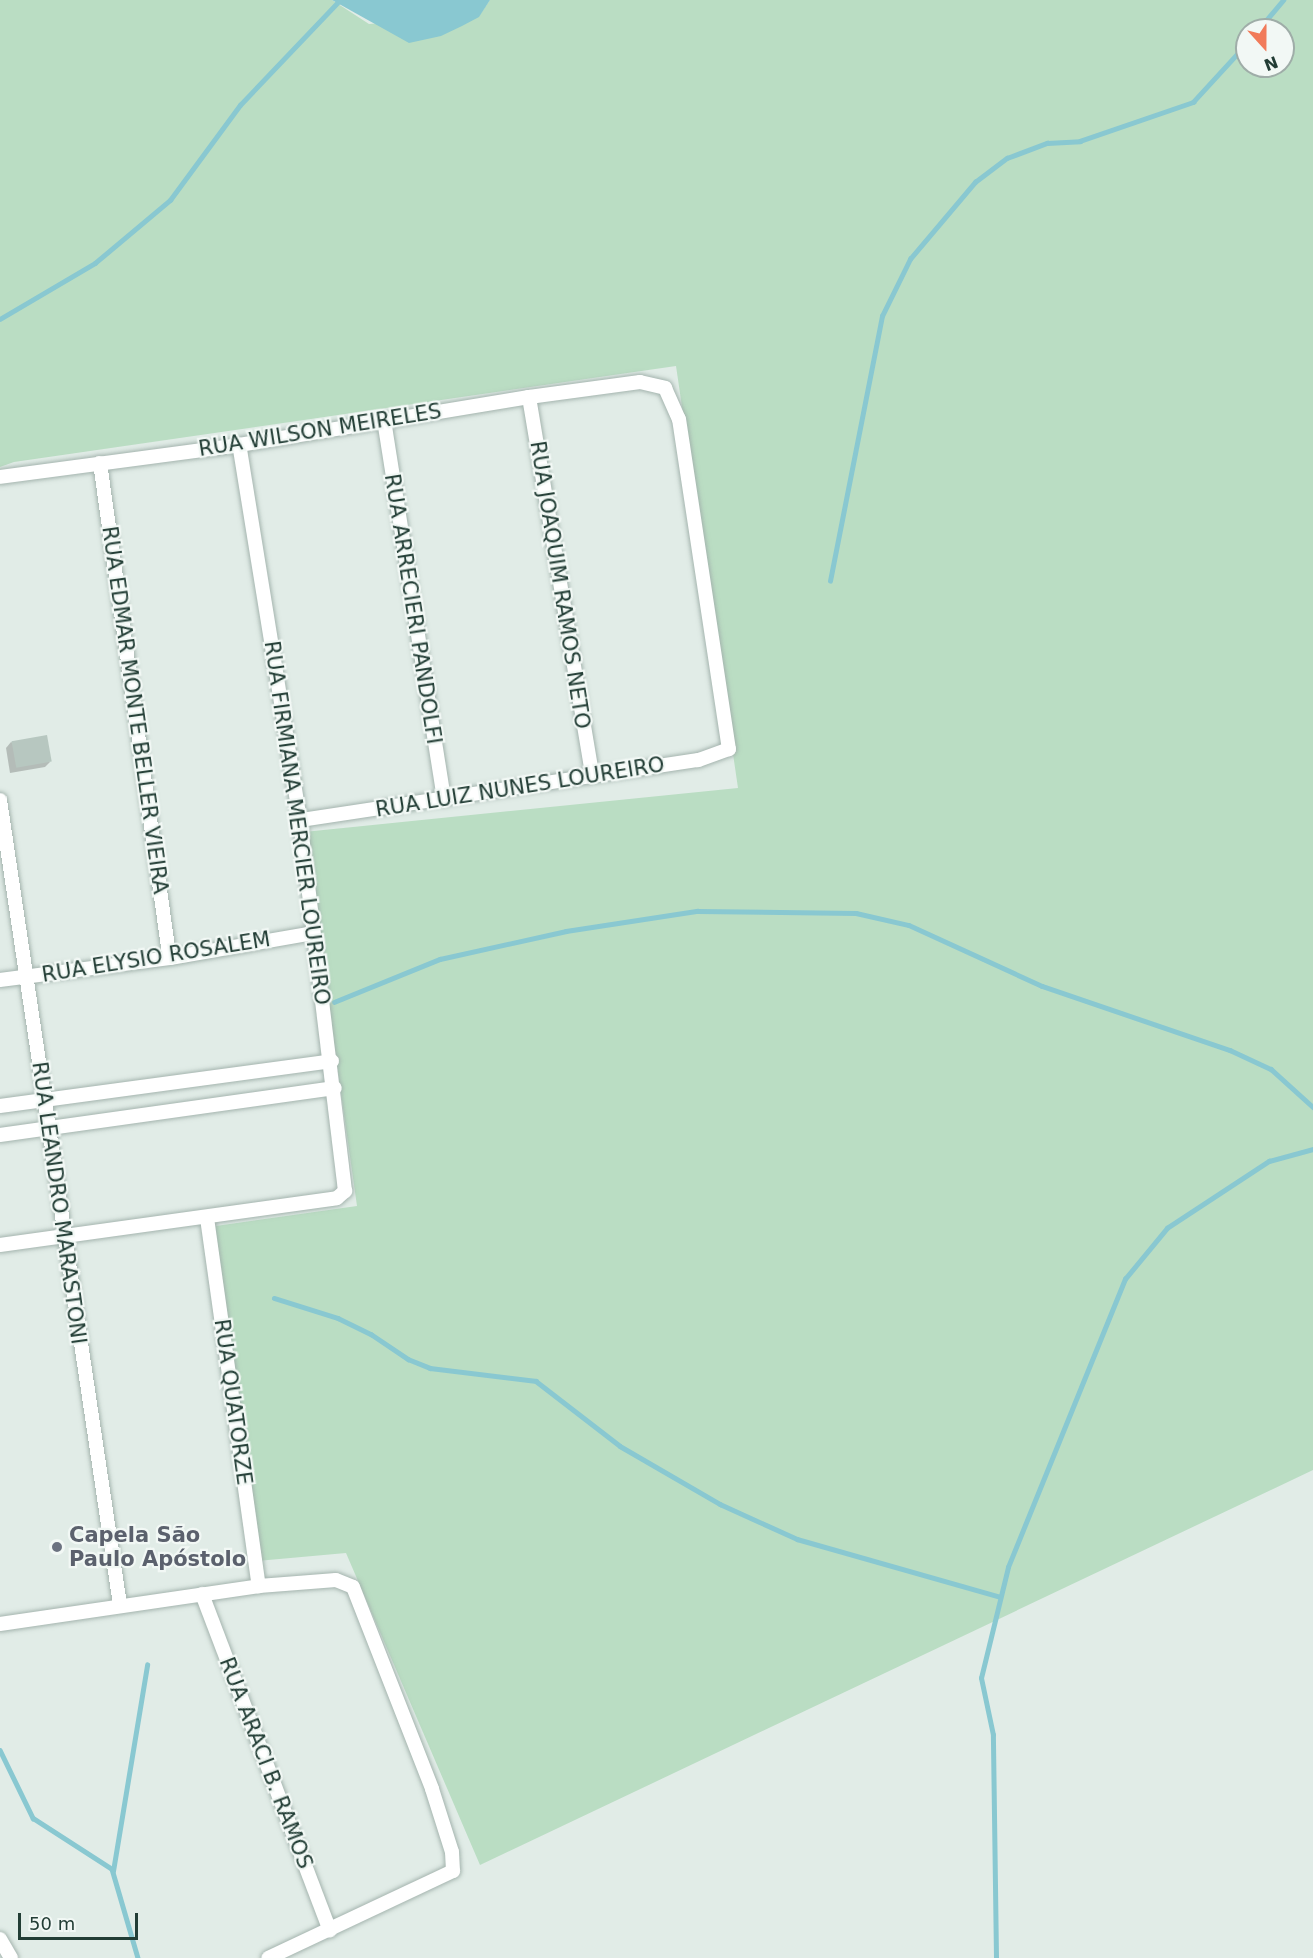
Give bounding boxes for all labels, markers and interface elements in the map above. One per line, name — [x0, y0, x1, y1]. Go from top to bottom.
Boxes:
north arrow — [1235, 18, 1295, 78]
text: N — [1261, 52, 1281, 75]
street label: RUA WILSON MEIRELES — [197, 398, 443, 462]
street label: RUA JOAQUIM RAMOS NETO — [525, 439, 595, 731]
street label: RUA ARRECIERI PANDOLFI — [379, 472, 447, 746]
street label: RUA EDMAR MONTE BELLER VIEIRA — [97, 525, 173, 895]
street label: RUA FIRMIANA MERCIER LOUREIRO — [259, 639, 335, 1007]
street label: RUA LUIZ NUNES LOUREIRO — [374, 752, 666, 822]
street label: RUA ELYSIO ROSALEM — [40, 926, 272, 988]
street label: RUA LEANDRO MARASTONI — [27, 1060, 91, 1346]
street label: RUA QUATORZE — [209, 1317, 257, 1487]
place label: Capela São Paulo Apóstolo — [69, 1522, 246, 1572]
marker: Capela São Paulo Apóstolo — [50, 1540, 64, 1554]
street label: RUA ARACI B. RAMOS — [214, 1654, 318, 1872]
scale bar — [21, 1901, 141, 1939]
text: 50 m — [29, 1913, 75, 1934]

